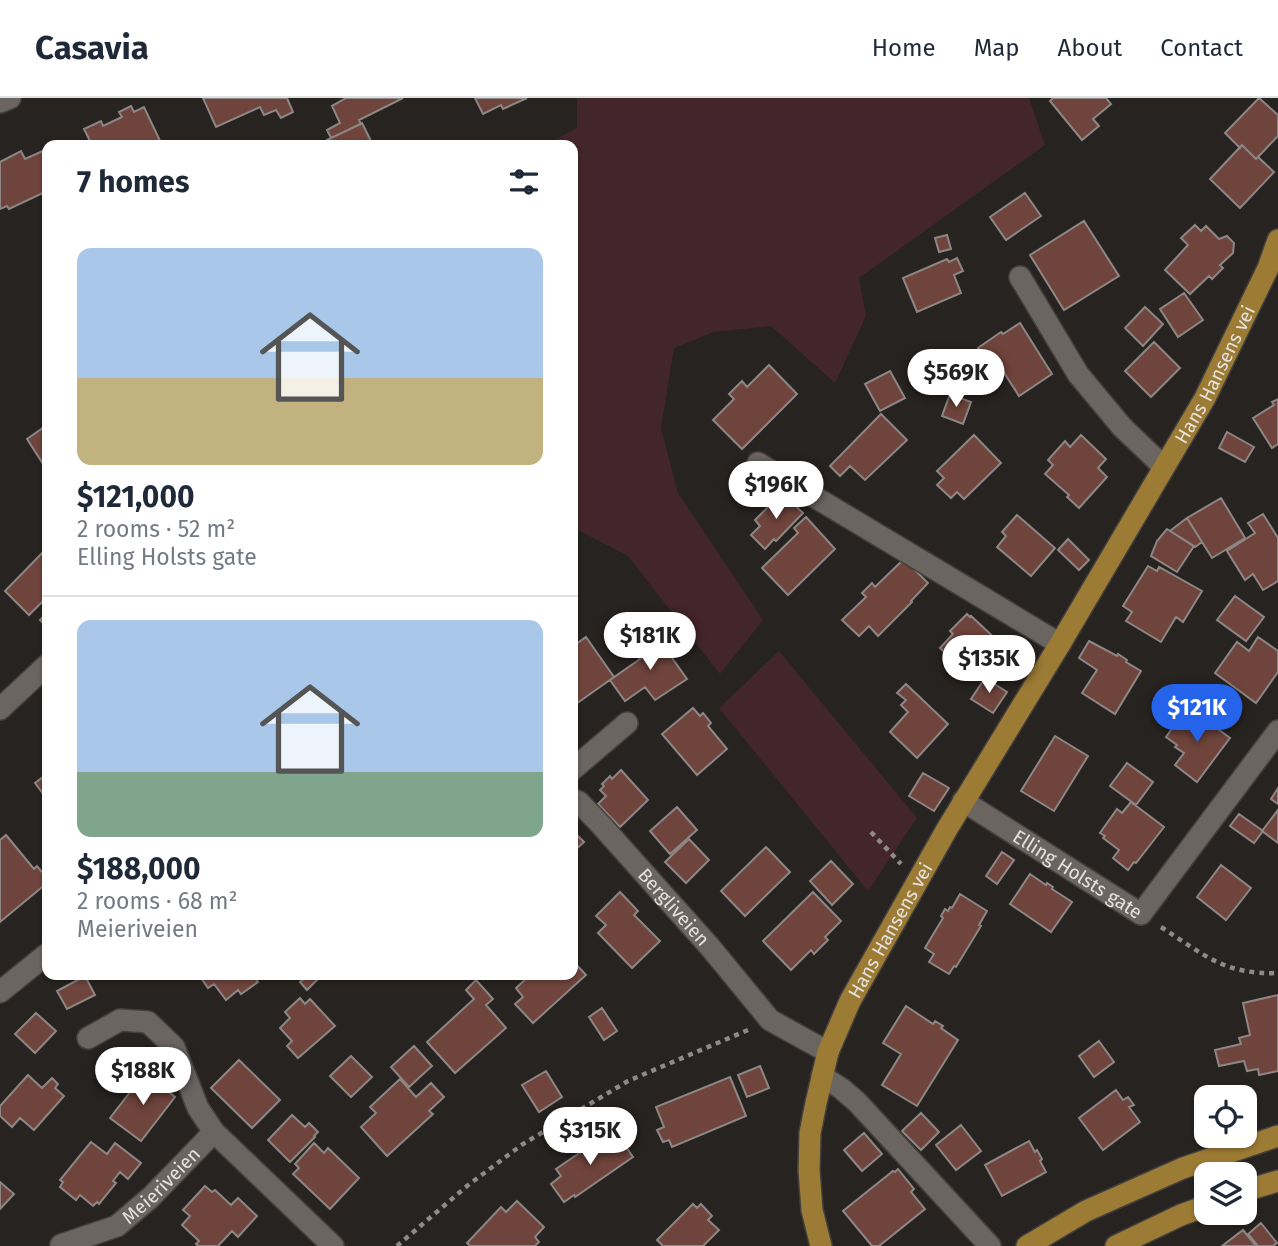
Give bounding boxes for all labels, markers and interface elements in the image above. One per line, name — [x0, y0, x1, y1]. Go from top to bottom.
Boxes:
text: Casavia — [35, 28, 149, 68]
text: Home — [872, 34, 936, 62]
text: Map — [974, 34, 1020, 62]
text: About — [1058, 34, 1122, 62]
text: Contact — [1160, 34, 1243, 62]
icon: filters — [505, 163, 543, 201]
text: 7 homes — [77, 164, 189, 200]
icon: home — [247, 294, 373, 420]
street label: Hans Hansens vei — [1170, 302, 1260, 448]
pin: $569K — [907, 350, 1005, 409]
text: $569K — [923, 358, 989, 386]
pin: $196K — [727, 462, 825, 521]
text: $196K — [745, 470, 807, 498]
text: $121,000 — [77, 479, 195, 515]
text: 2 rooms · 52 m² — [77, 515, 235, 543]
text: Elling Holsts gate — [77, 543, 257, 571]
pin: $181K — [601, 612, 699, 672]
text: $181K — [620, 621, 680, 649]
pin: $135K — [940, 636, 1038, 695]
text: $135K — [958, 644, 1020, 672]
icon: home — [247, 666, 373, 792]
pin: $121K — [1148, 684, 1246, 744]
text: $121K — [1167, 693, 1227, 721]
street label: Elling Holsts gate — [1009, 825, 1146, 924]
text: $188,000 — [77, 851, 201, 887]
street label: Hans Hansens vei — [843, 859, 938, 1002]
street label: Bergliveien — [633, 863, 714, 951]
text: 2 rooms · 68 m² — [77, 887, 238, 915]
text: Meieriveien — [77, 915, 198, 943]
pin: $188K — [94, 1048, 192, 1107]
text: $188K — [111, 1056, 175, 1084]
map controls — [1194, 1085, 1257, 1225]
button: locate — [1194, 1085, 1257, 1148]
pin: $315K — [541, 1108, 639, 1167]
text: $315K — [559, 1116, 621, 1144]
street label: Meieriveien — [117, 1143, 205, 1229]
button: layers — [1194, 1162, 1257, 1225]

